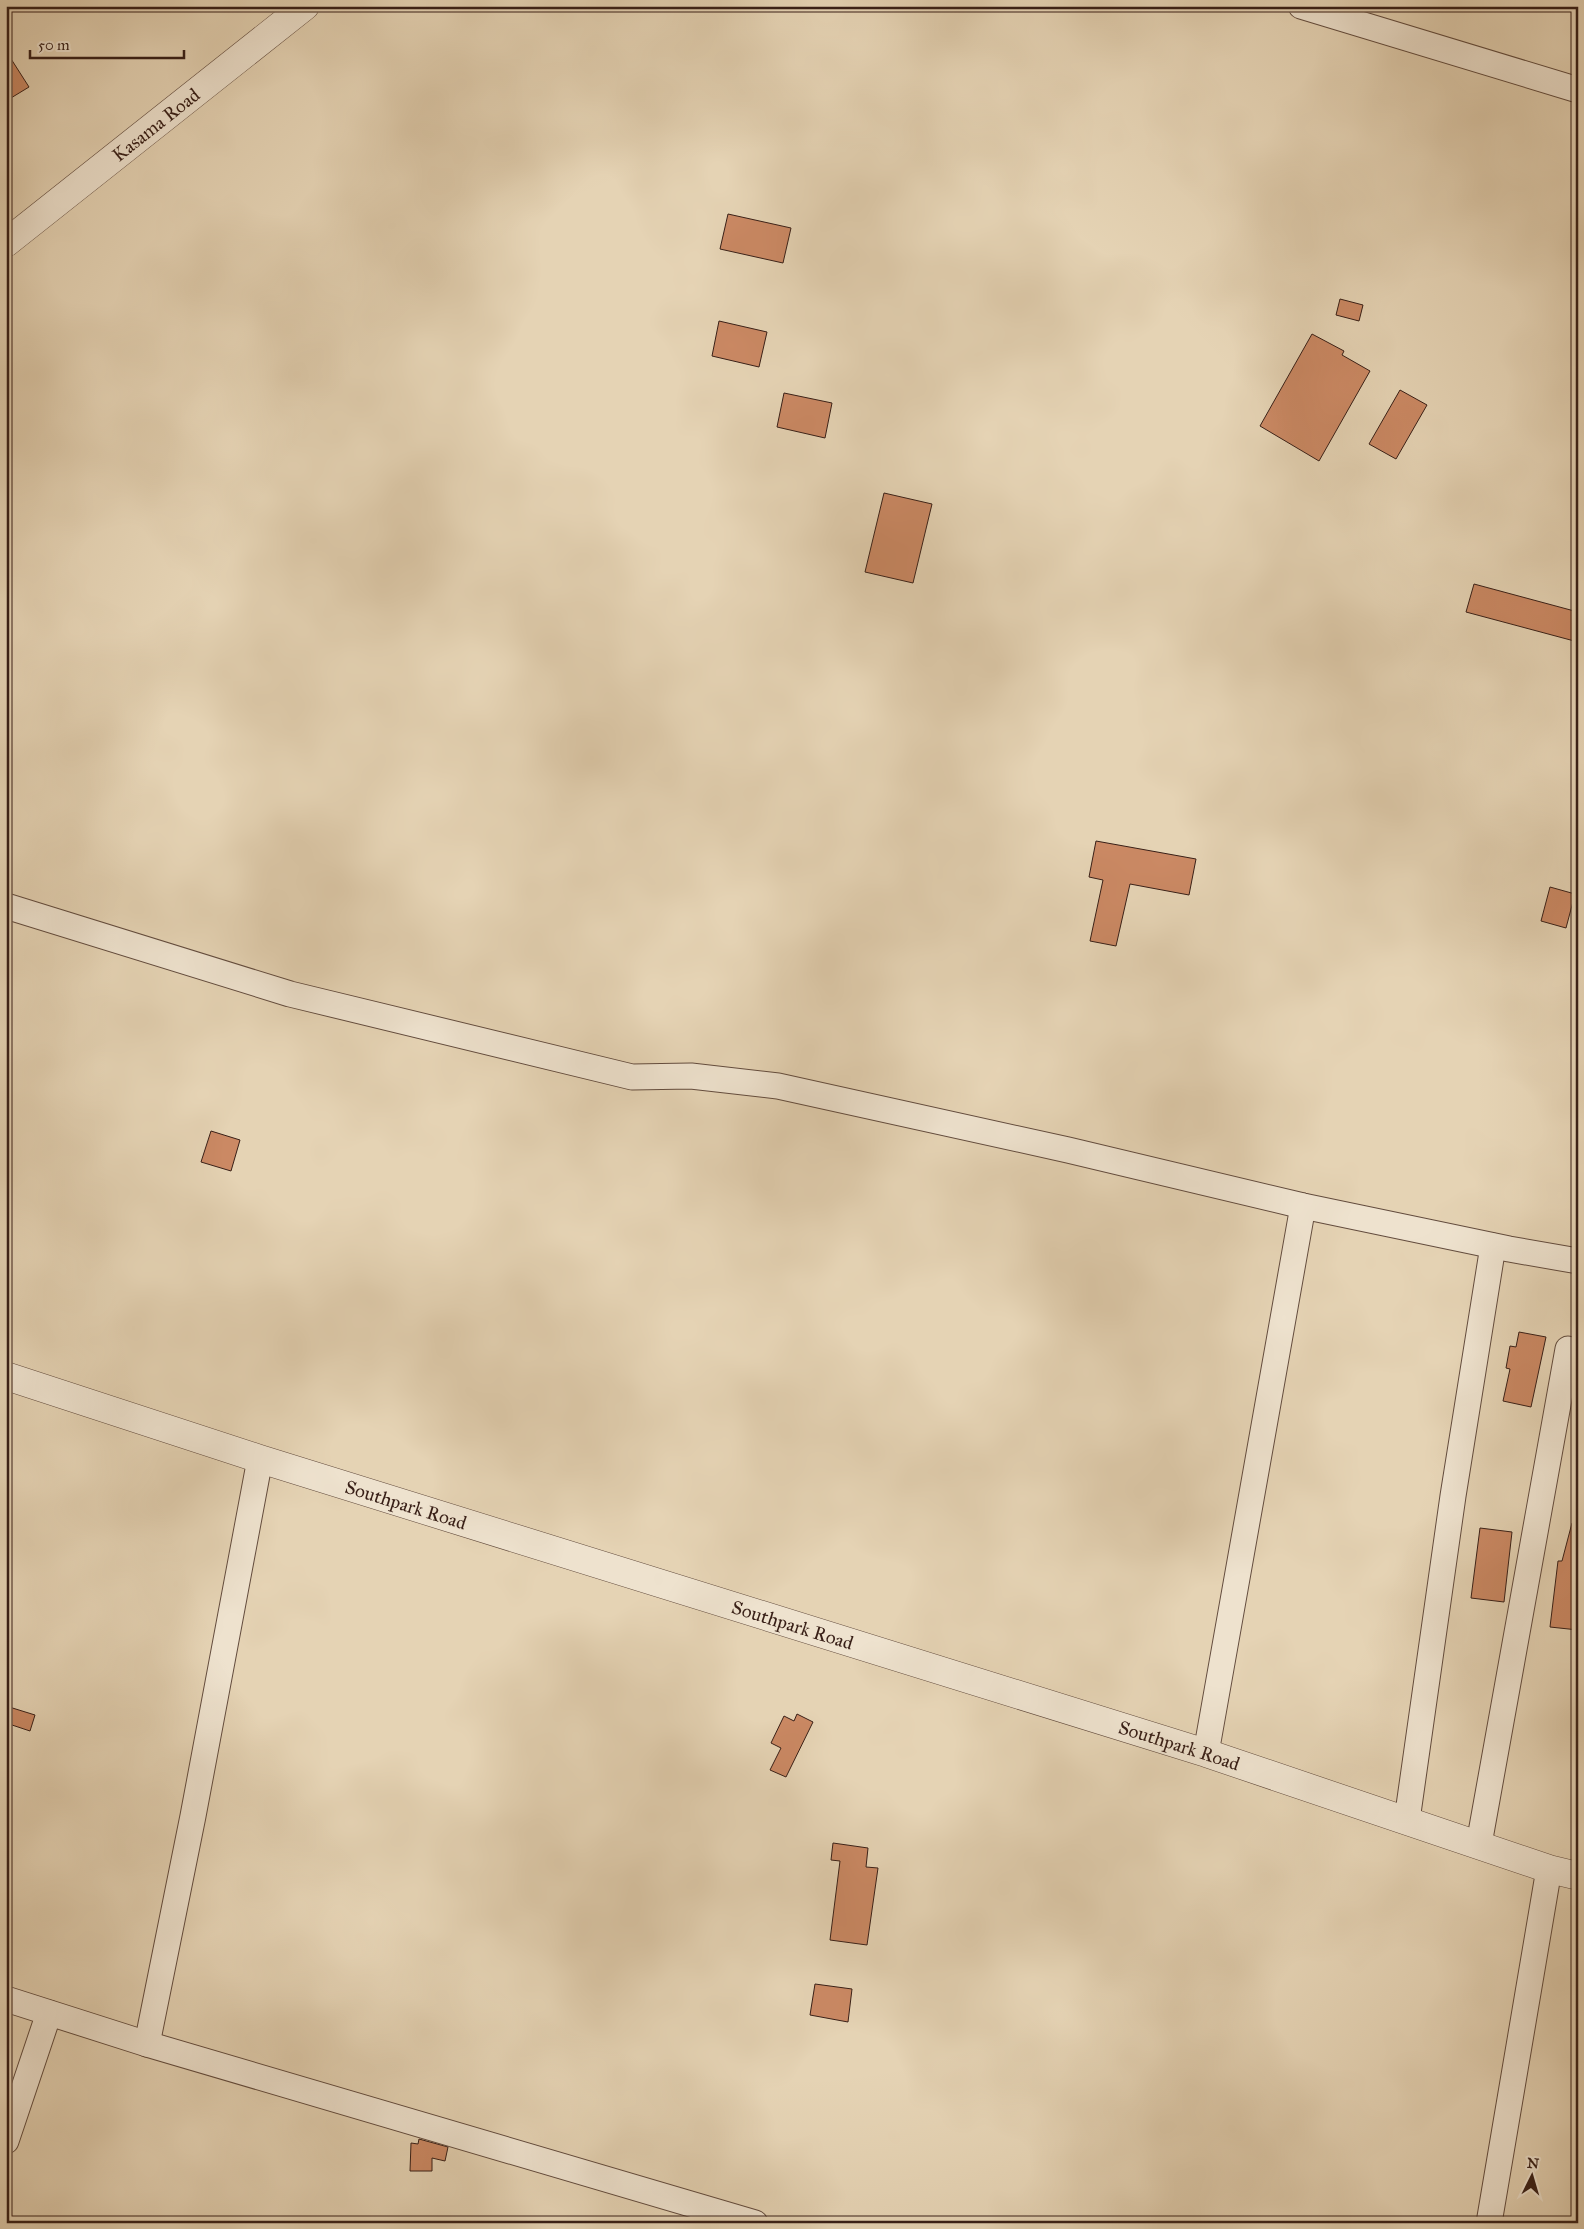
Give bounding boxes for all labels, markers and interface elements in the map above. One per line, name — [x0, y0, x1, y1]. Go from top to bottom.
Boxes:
scale bar — [30, 28, 184, 60]
text: 50 m — [38, 36, 70, 54]
street label: Kasama Road — [108, 83, 205, 166]
street label: Southpark Road — [342, 1475, 470, 1535]
street label: Southpark Road — [729, 1595, 857, 1655]
street label: Southpark Road — [1116, 1716, 1243, 1776]
north arrow — [1506, 2152, 1556, 2202]
text: N — [1526, 2155, 1540, 2173]

